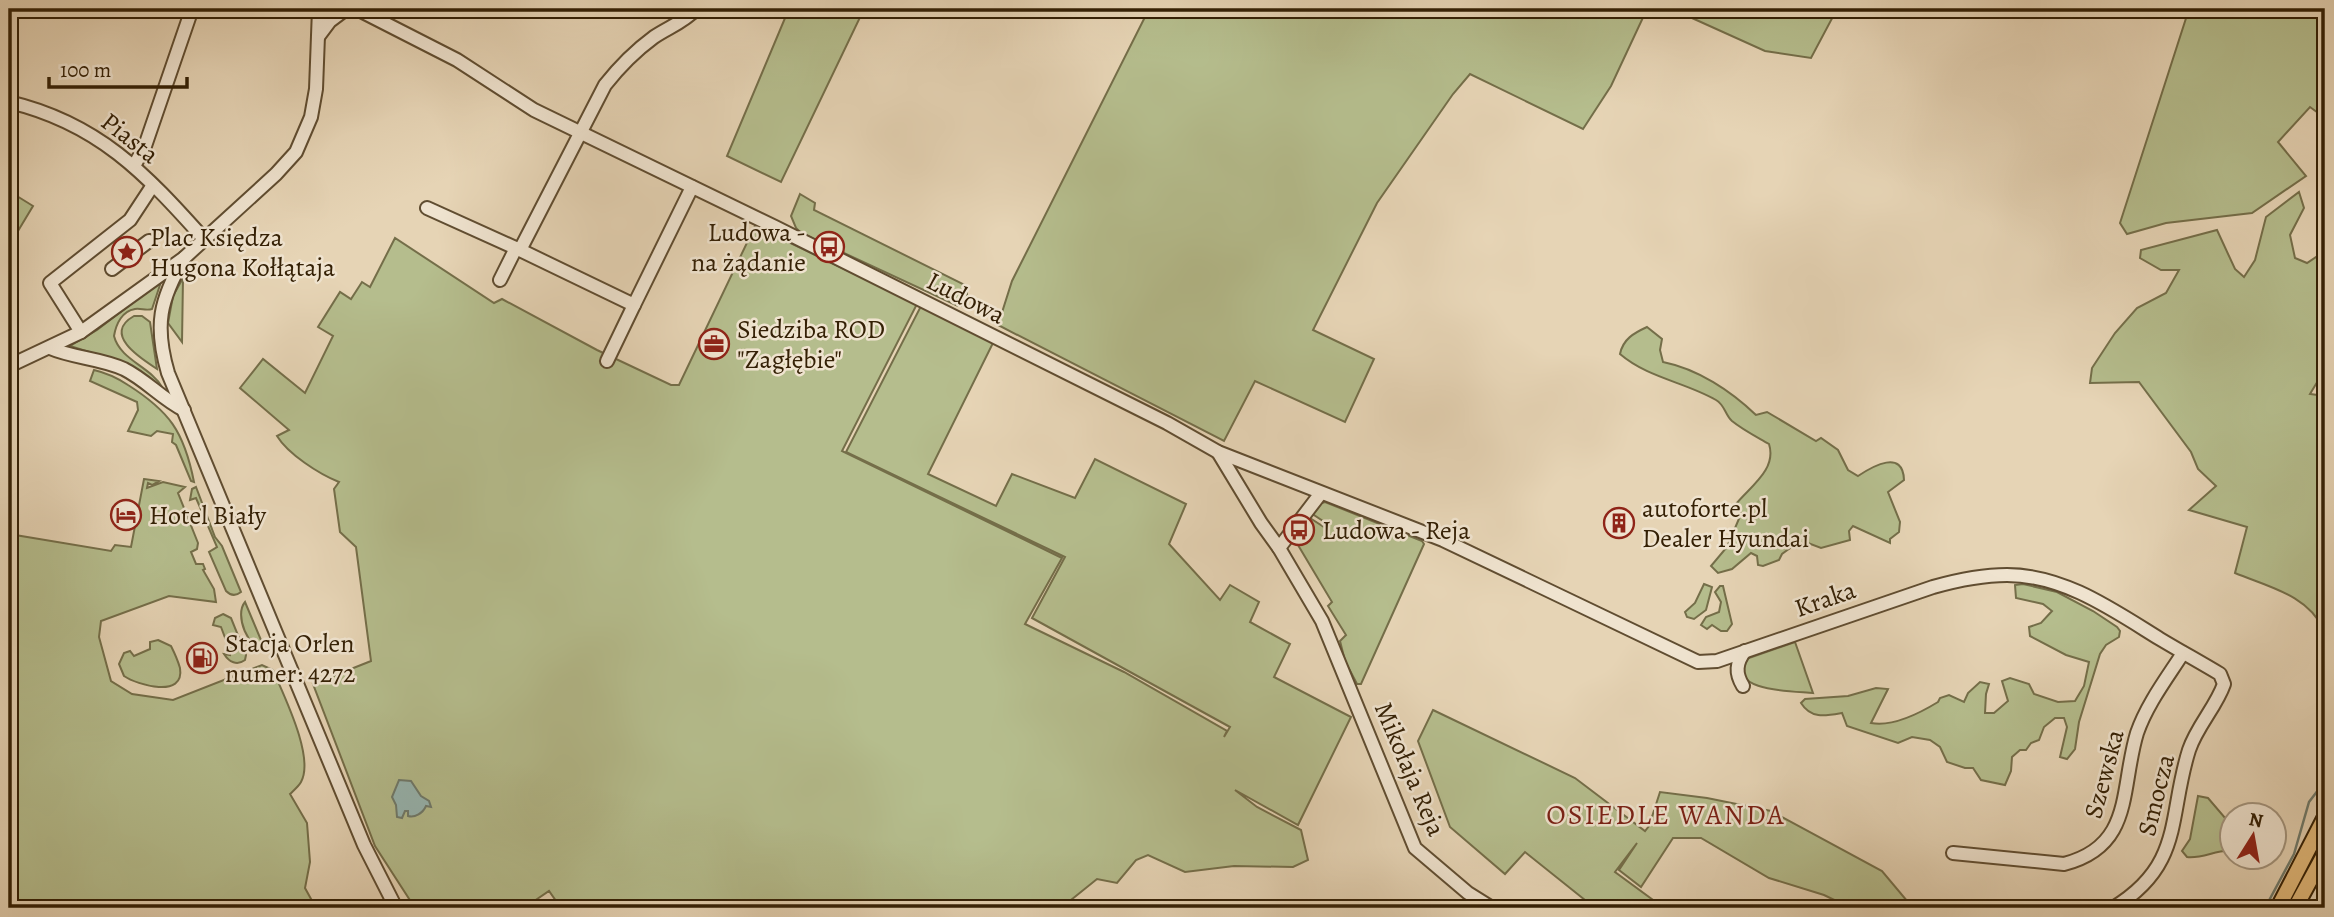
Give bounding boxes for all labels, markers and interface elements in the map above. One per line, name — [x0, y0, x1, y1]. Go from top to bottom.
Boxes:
scale bar — [49, 46, 187, 90]
text: 100 m — [60, 56, 111, 84]
street label: Piasta — [94, 104, 166, 172]
place label: Ludowa - na żądanie — [691, 215, 806, 280]
place label: Plac Księdza Hugona Kołłątaja — [150, 220, 335, 285]
bus stop icon: Ludowa - na żądanie — [812, 230, 846, 264]
place icon: Plac Księdza Hugona Kołłątaja — [110, 235, 144, 269]
street label: Ludowa — [921, 263, 1011, 333]
place label: Siedziba ROD "Zagłębie" — [737, 312, 885, 377]
office icon: Siedziba ROD "Zagłębie" — [697, 327, 731, 361]
place label: autoforte.pl Dealer Hyundai — [1642, 491, 1809, 556]
hotel icon: Hotel Biały — [109, 498, 143, 532]
place label: Hotel Biały — [149, 498, 266, 533]
building icon: autoforte.pl Dealer Hyundai — [1602, 506, 1636, 540]
bus stop icon: Ludowa - Reja — [1282, 513, 1316, 547]
place label: Ludowa - Reja — [1322, 513, 1470, 548]
street label: Kraka — [1790, 572, 1860, 626]
place label: Stacja Orlen numer: 4272 — [225, 626, 355, 691]
fuel station icon: Stacja Orlen numer: 4272 — [185, 641, 219, 675]
street label: Mikołaja Reja — [1366, 696, 1454, 842]
street label: Szewska — [2075, 726, 2133, 822]
street label: Smocza — [2129, 750, 2183, 840]
district label: OSIEDLE WANDA — [1546, 796, 1786, 834]
north arrow — [2218, 802, 2288, 872]
text: N — [2247, 806, 2265, 834]

